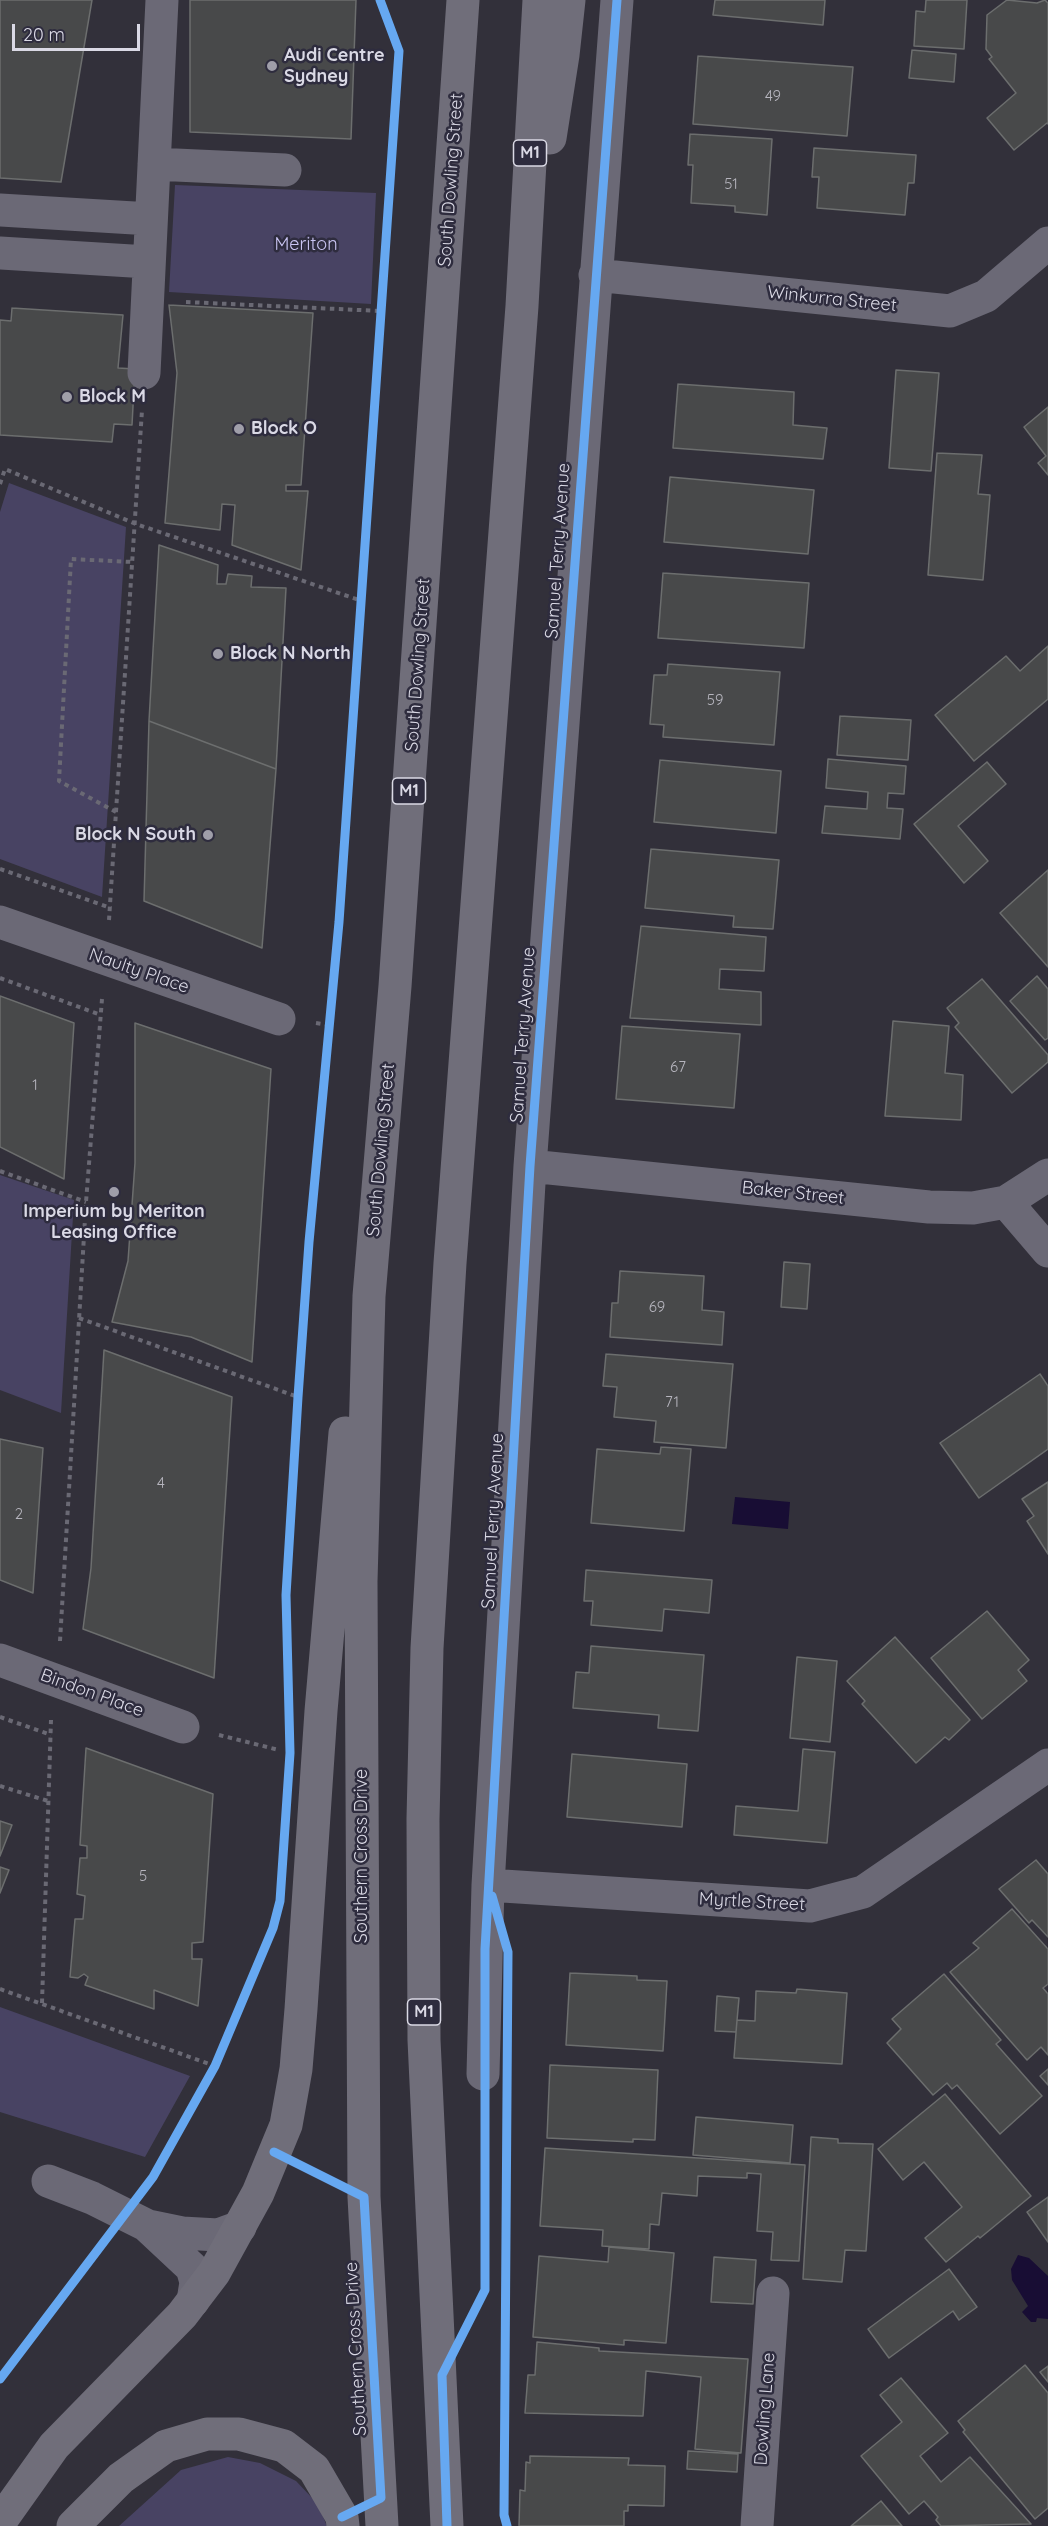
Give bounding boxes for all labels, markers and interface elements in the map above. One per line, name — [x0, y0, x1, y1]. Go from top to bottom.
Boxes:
scale bar — [15, 12, 142, 50]
text: 20 m — [23, 23, 65, 46]
place label: Audi Centre Sydney — [284, 45, 385, 88]
marker: Audi Centre Sydney — [265, 59, 279, 73]
house number: 49 — [765, 87, 781, 105]
street label: South Dowling Street — [434, 93, 468, 267]
road number: M1 — [514, 140, 546, 166]
house number: 51 — [724, 175, 738, 193]
park label: Meriton — [274, 234, 338, 256]
street label: Winkurra Street — [766, 281, 898, 317]
place label: Block M — [79, 386, 146, 408]
marker: Block M — [60, 390, 74, 404]
place label: Block O — [251, 418, 317, 440]
marker: Block O — [232, 422, 246, 436]
street label: Samuel Terry Avenue — [541, 462, 575, 640]
street label: South Dowling Street — [401, 578, 435, 752]
place label: Block N North — [230, 643, 351, 665]
marker: Block N North — [211, 647, 225, 661]
house number: 59 — [707, 691, 723, 709]
road number: M1 — [392, 778, 426, 804]
place label: Block N South — [75, 824, 196, 846]
marker: Block N South — [201, 828, 215, 842]
street label: Naulty Place — [86, 944, 192, 998]
street label: Samuel Terry Avenue — [506, 946, 540, 1124]
house number: 67 — [670, 1058, 686, 1076]
street label: South Dowling Street — [363, 1063, 399, 1237]
house number: 1 — [32, 1076, 38, 1094]
street label: Baker Street — [741, 1177, 845, 1209]
marker: Imperium by Meriton Leasing Office — [107, 1185, 121, 1199]
place label: Imperium by Meriton Leasing Office — [23, 1201, 205, 1244]
house number: 69 — [649, 1298, 665, 1316]
house number: 71 — [665, 1393, 679, 1411]
street label: Samuel Terry Avenue — [478, 1432, 508, 1610]
house number: 4 — [157, 1474, 165, 1492]
house number: 2 — [15, 1505, 23, 1523]
street label: Bindon Place — [37, 1664, 147, 1722]
street label: Southern Cross Drive — [351, 1769, 373, 1943]
house number: 5 — [139, 1867, 147, 1885]
street label: Myrtle Street — [698, 1888, 806, 1916]
road number: M1 — [408, 1999, 440, 2025]
street label: Southern Cross Drive — [341, 2261, 371, 2437]
street label: Dowling Lane — [750, 2352, 780, 2466]

